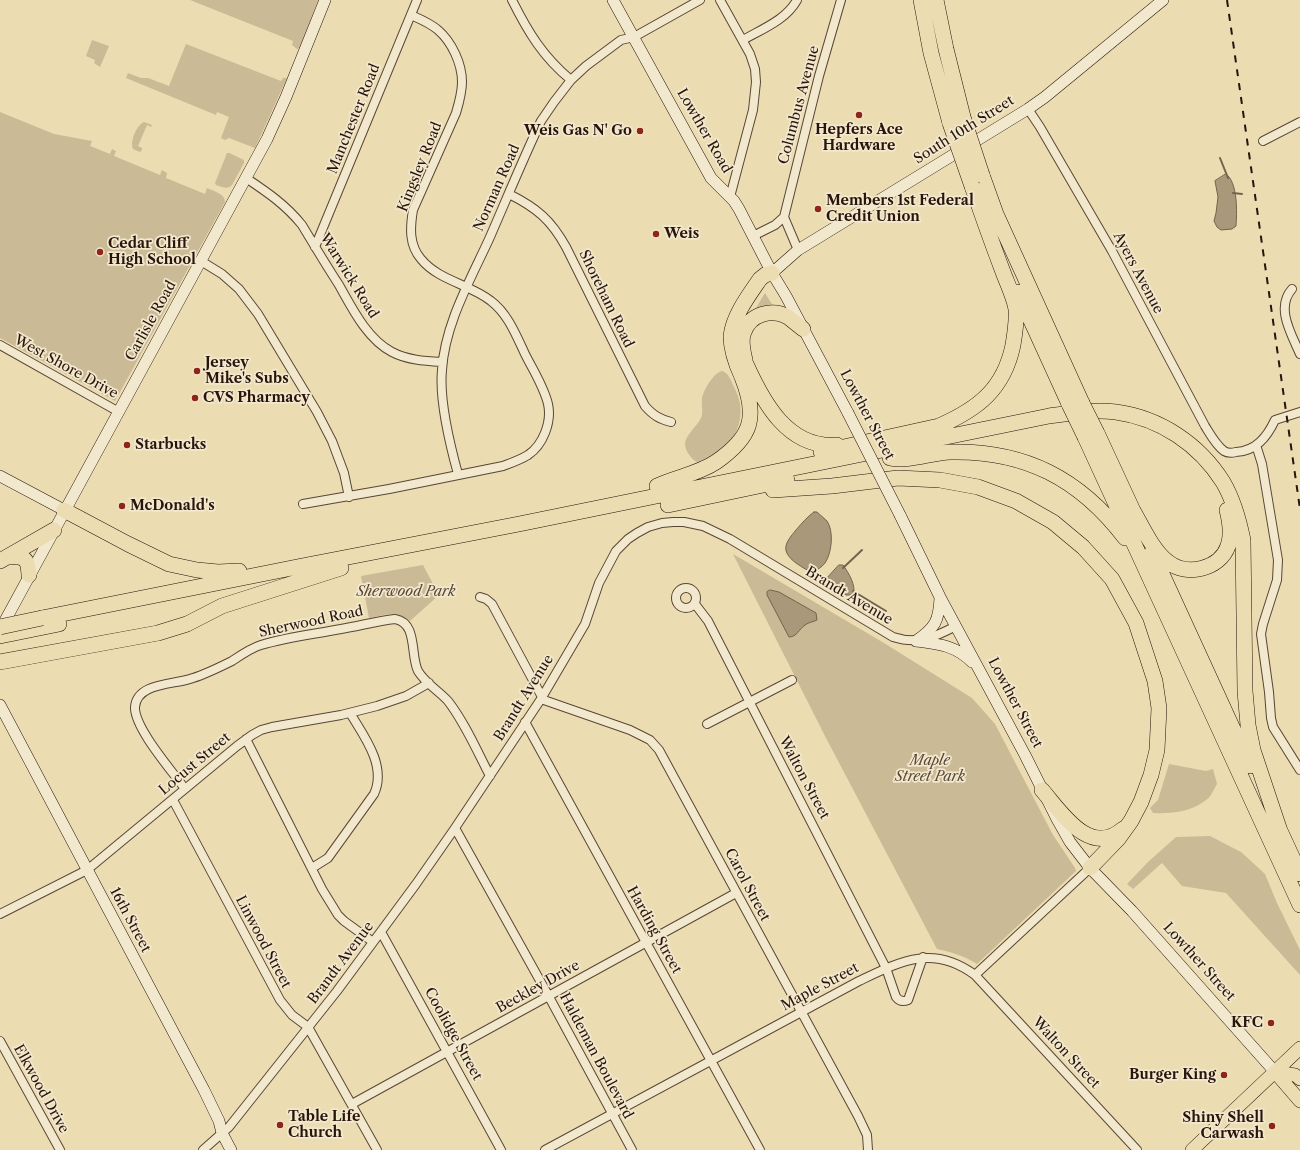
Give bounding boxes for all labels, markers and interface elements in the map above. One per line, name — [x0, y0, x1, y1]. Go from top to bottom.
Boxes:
street label: Columbus Avenue — [775, 44, 823, 166]
street label: Manchester Road — [324, 62, 384, 176]
street label: Lowther Road — [673, 86, 735, 176]
street label: South 10th Street — [911, 92, 1017, 168]
marker: Hepfers Ace Hardware — [854, 110, 864, 120]
street label: Kingsley Road — [394, 120, 446, 214]
place label: Hepfers Ace Hardware — [815, 122, 903, 154]
place label: Weis Gas N' Go — [524, 123, 632, 139]
marker: Weis Gas N' Go — [635, 126, 645, 136]
street label: Norman Road — [470, 142, 524, 234]
place label: Members 1st Federal Credit Union — [826, 193, 974, 226]
marker: Members 1st Federal Credit Union — [813, 204, 823, 214]
place label: Weis — [664, 226, 699, 242]
marker: Weis — [651, 229, 661, 239]
street label: Ayers Avenue — [1109, 229, 1167, 317]
street label: Warwick Road — [316, 230, 382, 322]
place label: Cedar Cliff High School — [108, 236, 196, 268]
marker: Cedar Cliff High School — [95, 247, 105, 257]
street label: Shoreham Road — [575, 247, 637, 351]
street label: Carlisle Road — [122, 278, 180, 364]
street label: West Shore Drive — [11, 332, 121, 402]
place label: Jersey Mike's Subs — [205, 355, 289, 388]
marker: Jersey Mike's Subs — [192, 366, 202, 376]
street label: Lowther Street — [836, 367, 898, 463]
place label: CVS Pharmacy — [203, 390, 310, 406]
marker: CVS Pharmacy — [190, 393, 200, 403]
place label: Starbucks — [135, 437, 206, 453]
marker: Starbucks — [122, 440, 132, 450]
place label: McDonald's — [130, 498, 215, 514]
marker: McDonald's — [117, 501, 127, 511]
street label: Brandt Avenue — [802, 563, 896, 629]
park label: Sherwood Park — [356, 584, 456, 600]
street label: Sherwood Road — [257, 603, 365, 641]
street label: Brandt Avenue — [491, 652, 557, 744]
street label: Lowther Street — [984, 655, 1046, 751]
street label: Locust Street — [156, 729, 234, 799]
street label: Walton Street — [775, 734, 833, 822]
park label: Maple Street Park — [895, 753, 965, 786]
street label: Carol Street — [721, 846, 773, 924]
street label: Harding Street — [623, 883, 685, 977]
street label: 16th Street — [106, 885, 154, 955]
street label: Linwood Street — [232, 893, 294, 991]
street label: Brandt Avenue — [305, 919, 377, 1007]
street label: Lowther Street — [1159, 919, 1239, 1005]
street label: Beckley Drive — [493, 957, 583, 1017]
street label: Maple Street — [778, 960, 862, 1014]
street label: Coolidge Street — [421, 985, 485, 1083]
street label: Haldeman Boulevard — [556, 990, 636, 1122]
street label: Walton Street — [1029, 1014, 1103, 1092]
place label: KFC — [1231, 1015, 1263, 1031]
marker: KFC — [1266, 1018, 1276, 1028]
street label: Elkwood Drive — [10, 1042, 72, 1136]
place label: Burger King — [1129, 1067, 1216, 1083]
marker: Burger King — [1219, 1070, 1229, 1080]
place label: Table Life Church — [288, 1109, 360, 1142]
place label: Shiny Shell Carwash — [1182, 1110, 1264, 1142]
marker: Table Life Church — [275, 1120, 285, 1130]
marker: Shiny Shell Carwash — [1267, 1121, 1277, 1131]

